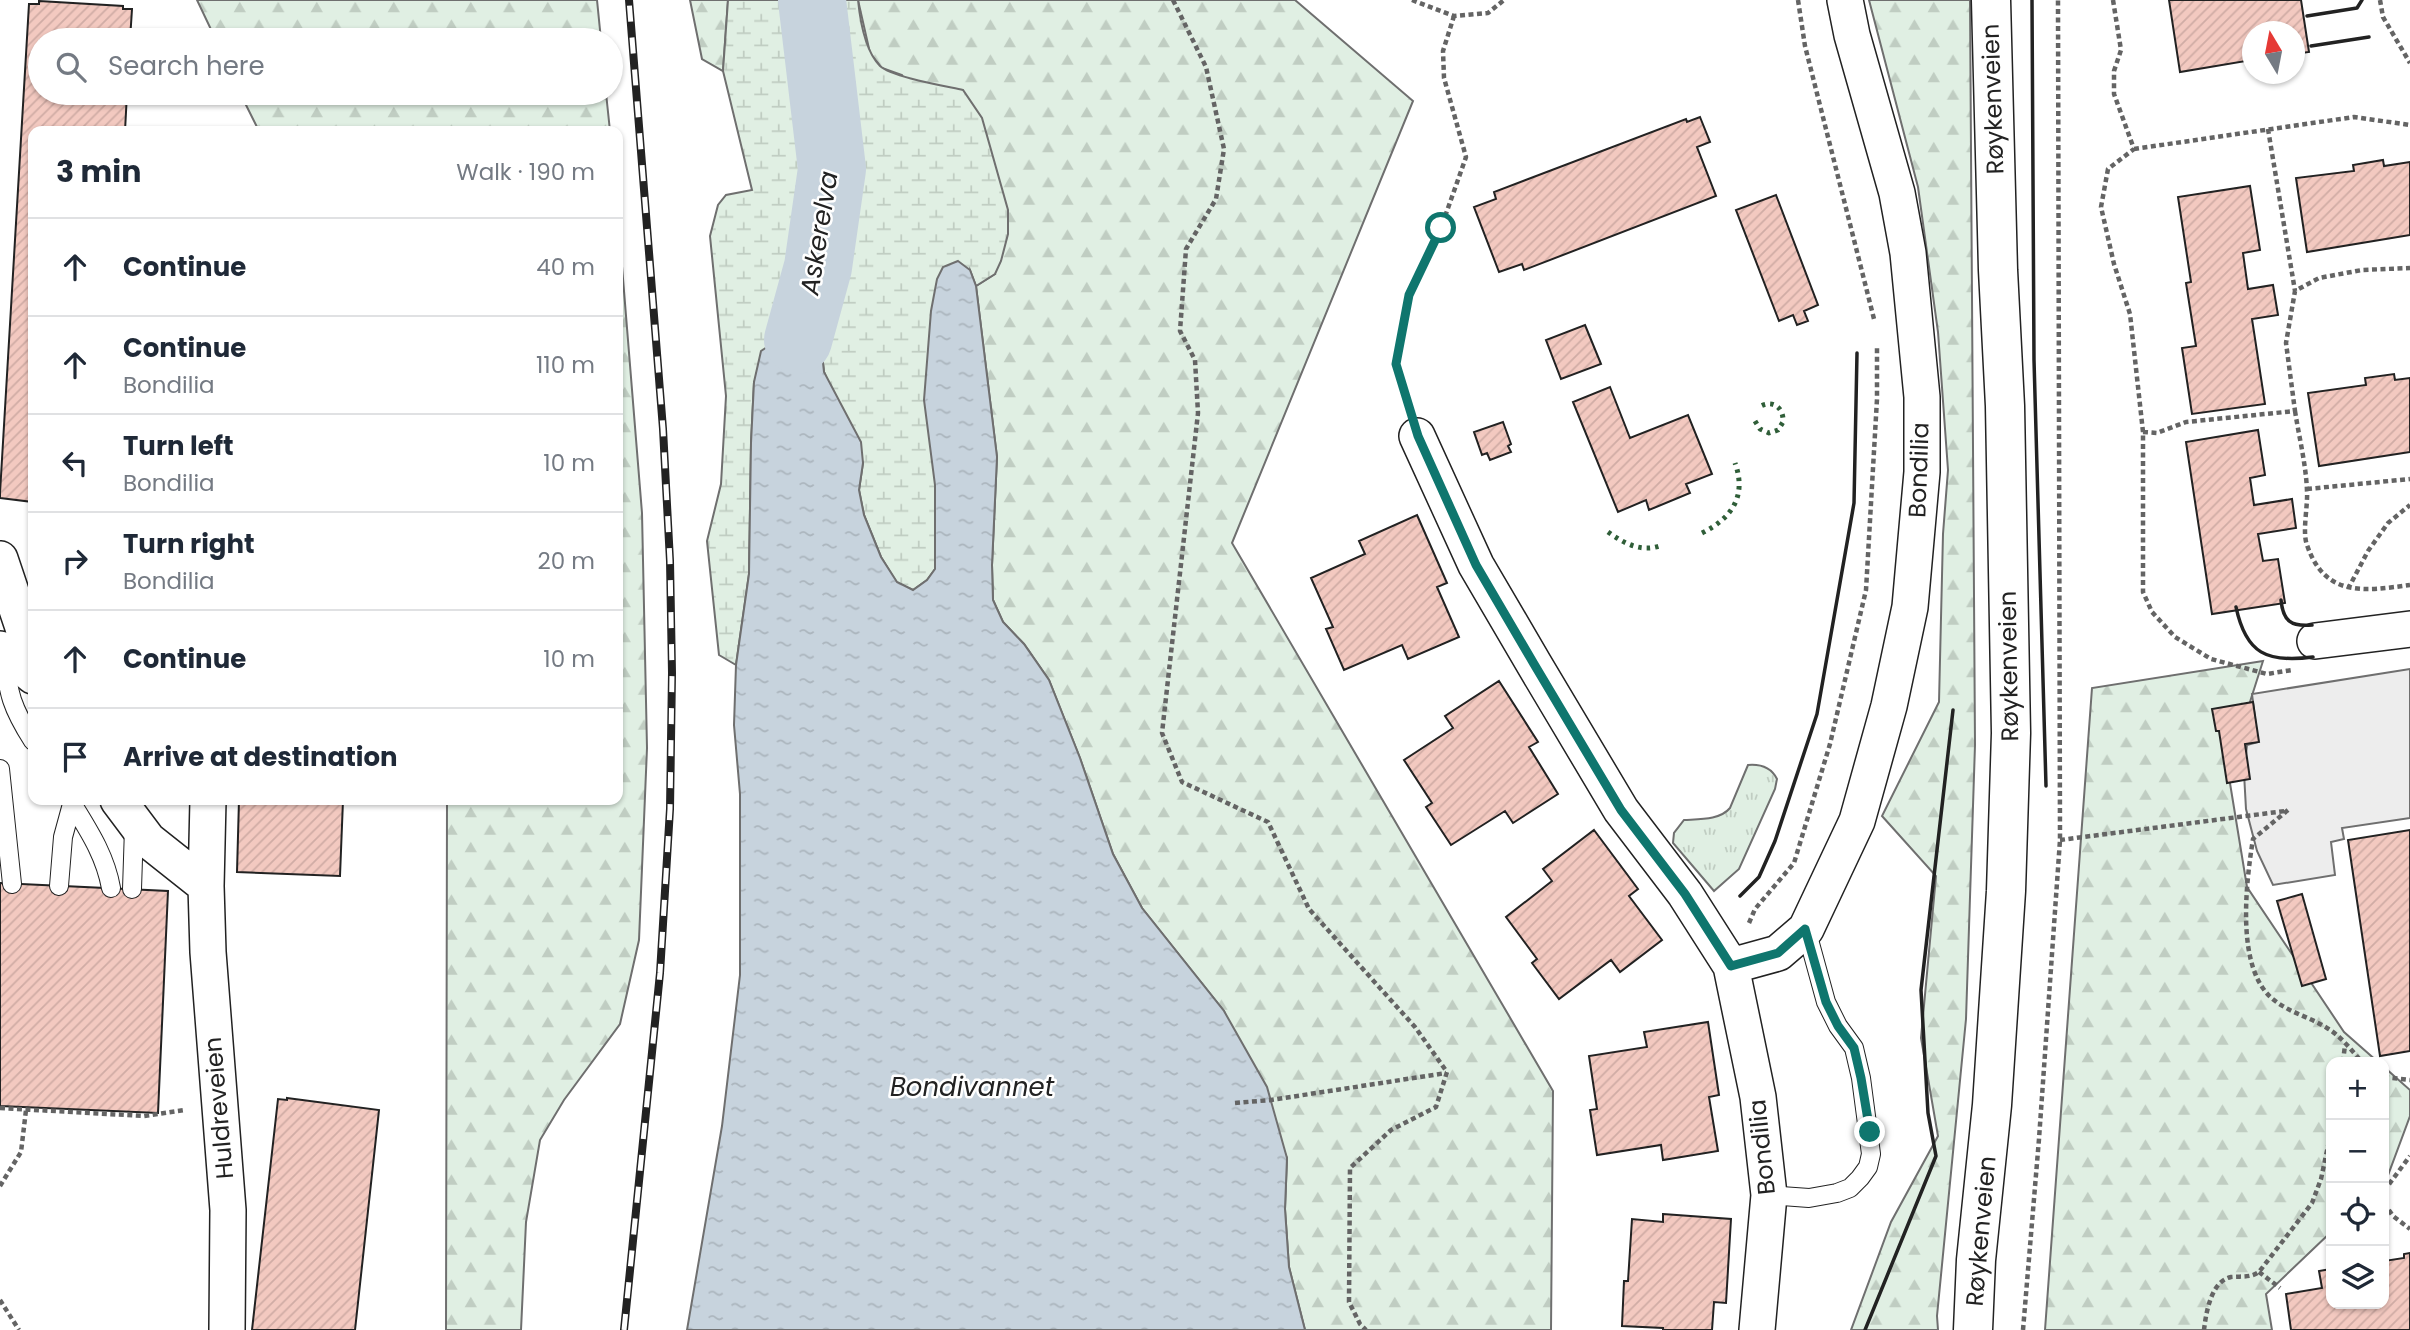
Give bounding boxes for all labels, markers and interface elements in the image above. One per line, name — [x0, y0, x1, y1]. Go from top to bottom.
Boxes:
north arrow — [2242, 21, 2305, 84]
street label: Røykenveien — [1973, 23, 2012, 175]
search box — [28, 28, 623, 105]
icon: search — [52, 48, 90, 86]
text: Search here — [108, 48, 265, 84]
text: 3 min — [56, 150, 141, 193]
text: Walk · 190 m — [456, 156, 595, 188]
water label: Askerelva — [791, 168, 847, 299]
route start — [1425, 212, 1456, 243]
icon: ahead — [56, 248, 94, 286]
text: Continue — [123, 249, 246, 285]
text: 40 m — [536, 251, 595, 283]
text: Continue — [123, 330, 246, 366]
icon: ahead — [56, 346, 94, 384]
text: 110 m — [536, 349, 595, 381]
text: Bondilia — [123, 369, 215, 401]
street label: Bondilia — [1900, 422, 1937, 518]
text: Turn left — [123, 428, 234, 464]
icon: left — [56, 444, 94, 482]
text: 10 m — [543, 447, 595, 479]
text: Bondilia — [123, 467, 215, 499]
text: Turn right — [123, 526, 255, 562]
icon: right — [56, 542, 94, 580]
text: 20 m — [537, 545, 595, 577]
text: Bondilia — [123, 565, 215, 597]
street label: Røykenveien — [1991, 590, 2026, 742]
icon: ahead — [56, 640, 94, 678]
text: Continue — [123, 641, 246, 677]
text: 10 m — [543, 643, 595, 675]
icon: arrive — [56, 738, 94, 776]
text: Arrive at destination — [123, 739, 398, 775]
street label: Huldreveien — [196, 1036, 241, 1180]
map controls — [2326, 1057, 2389, 1309]
button: + — [2326, 1057, 2389, 1120]
water label: Bondivannet — [890, 1069, 1055, 1105]
street label: Bondilia — [1740, 1098, 1783, 1196]
route end — [1854, 1116, 1885, 1147]
button: − — [2326, 1120, 2389, 1183]
street label: Røykenveien — [1958, 1155, 2004, 1307]
button: locate — [2326, 1183, 2389, 1246]
button: layers — [2326, 1246, 2389, 1309]

